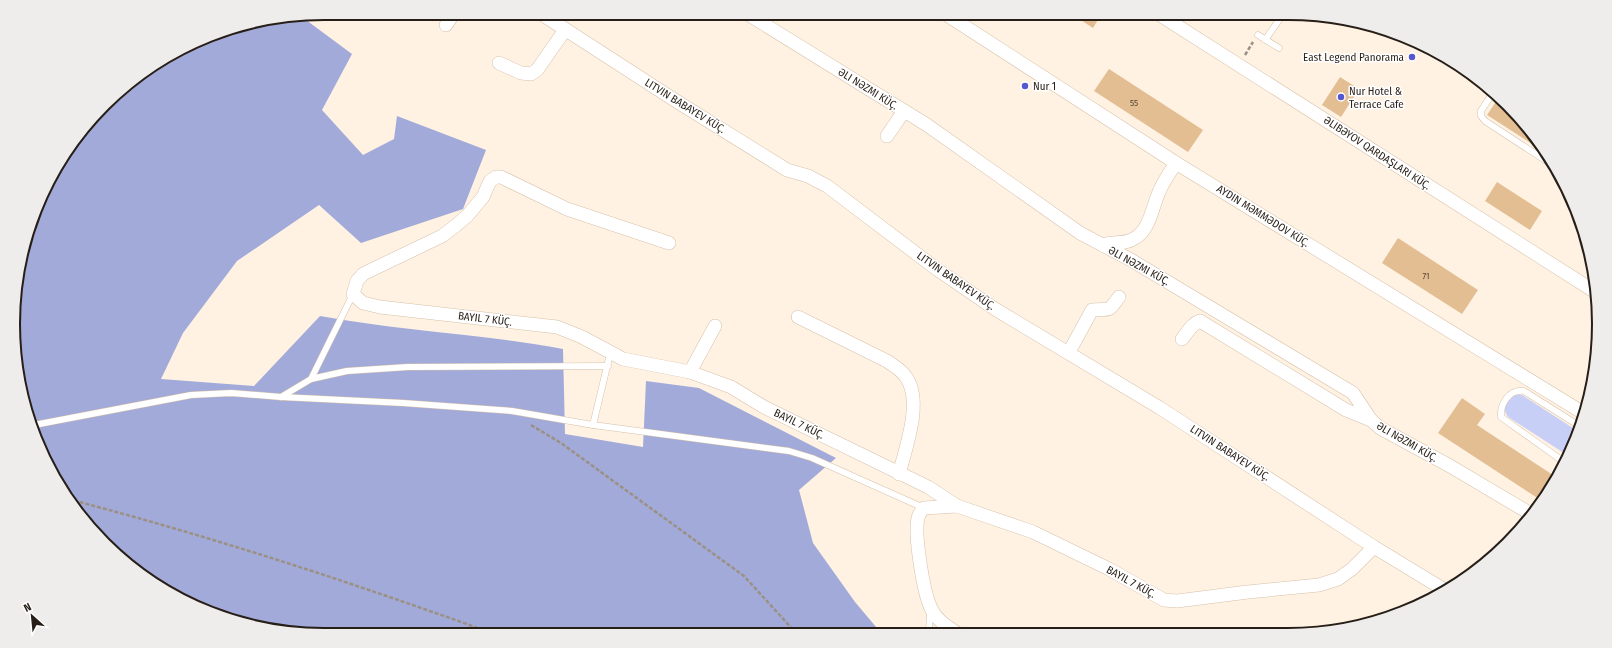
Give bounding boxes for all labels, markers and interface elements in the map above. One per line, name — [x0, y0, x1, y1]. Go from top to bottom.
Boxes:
place label: East Legend Panorama — [1303, 51, 1404, 64]
marker: East Legend Panorama — [1407, 52, 1417, 62]
street label: ƏLI NƏZMI KÜÇ. — [836, 65, 900, 113]
street label: LITVIN BABAYEV KÜÇ. — [642, 76, 728, 136]
place label: Nur 1 — [1033, 80, 1056, 93]
marker: Nur 1 — [1020, 81, 1030, 91]
place label: Nur Hotel & Terrace Cafe — [1349, 85, 1404, 111]
marker: Nur Hotel & Terrace Cafe — [1336, 92, 1346, 102]
house number: 55 — [1130, 98, 1138, 108]
street label: ƏLIBƏYOV QARDAŞLARI KÜÇ. — [1321, 114, 1433, 192]
street label: AYDIN MƏMMƏDOV KÜÇ. — [1214, 182, 1312, 250]
street label: ƏLI NƏZMI KÜÇ. — [1106, 244, 1172, 288]
street label: LITVIN BABAYEV KÜÇ. — [914, 249, 998, 313]
house number: 71 — [1422, 271, 1430, 281]
street label: BAYIL 7 KÜÇ. — [457, 309, 513, 329]
street label: BAYIL 7 KÜÇ. — [772, 406, 826, 442]
street label: ƏLI NƏZMI KÜÇ. — [1374, 419, 1440, 465]
street label: LITVIN BABAYEV KÜÇ. — [1188, 422, 1272, 484]
street label: BAYIL 7 KÜÇ. — [1104, 563, 1158, 601]
north arrow — [12, 596, 52, 636]
text: N — [22, 600, 34, 615]

